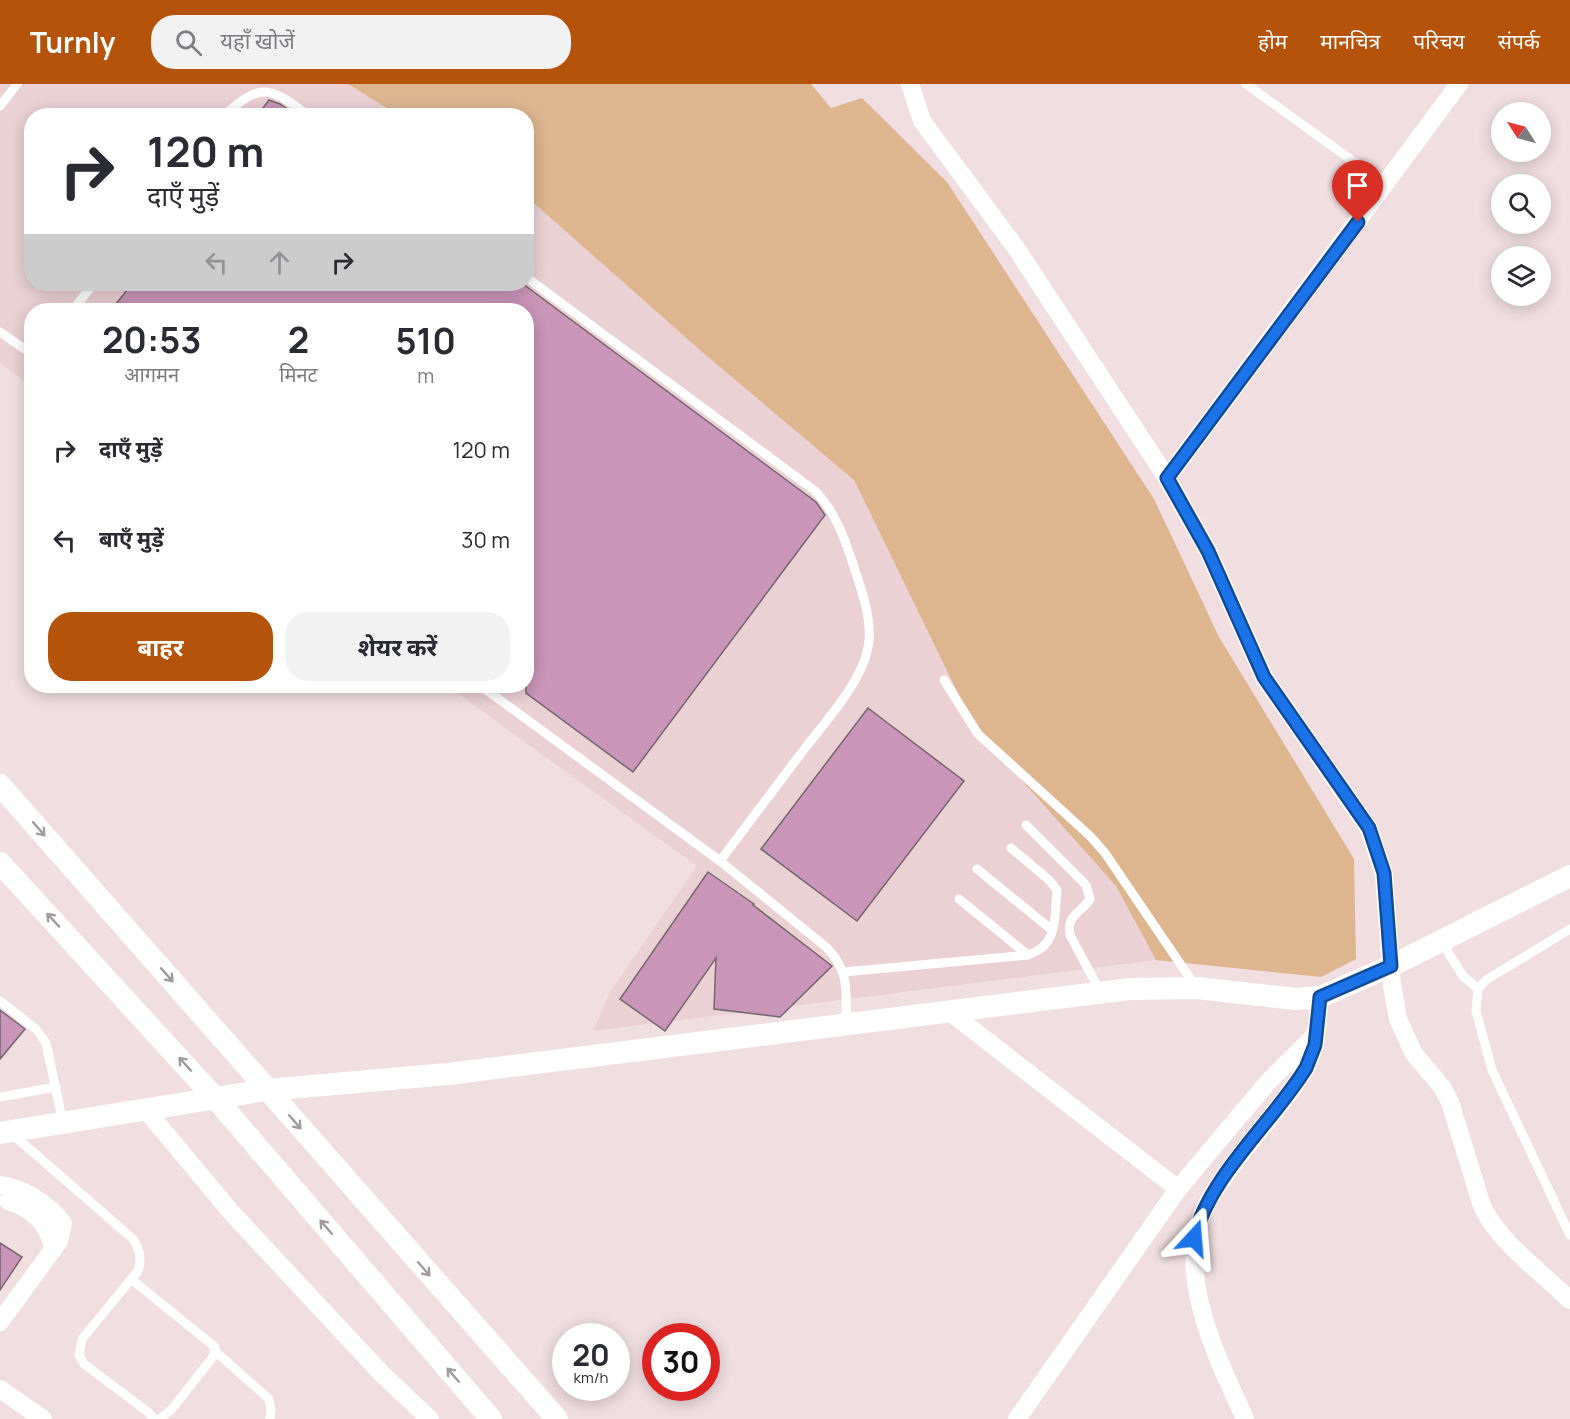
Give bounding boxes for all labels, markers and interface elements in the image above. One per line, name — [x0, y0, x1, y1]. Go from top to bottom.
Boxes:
search box — [151, 15, 571, 69]
text: Turnly — [30, 23, 115, 61]
icon: search — [172, 26, 205, 59]
text: यहाँ खोजें — [220, 26, 295, 56]
text: होम — [1258, 27, 1287, 55]
text: मानचित्र — [1320, 27, 1380, 55]
text: परिचय — [1413, 27, 1465, 55]
text: संपर्क — [1498, 27, 1540, 55]
north arrow — [1491, 102, 1551, 162]
map controls — [1491, 102, 1551, 306]
text: 120 m — [147, 122, 264, 180]
icon: right — [48, 132, 126, 210]
pin — [1332, 160, 1383, 222]
icon: arrive — [1341, 169, 1374, 202]
button: search — [1491, 174, 1551, 234]
text: दाएँ मुड़ें — [147, 177, 219, 214]
icon: left — [200, 246, 233, 279]
icon: ahead — [263, 246, 296, 279]
icon: right — [326, 246, 359, 279]
button: layers — [1491, 246, 1551, 306]
text: 20:53 — [102, 315, 201, 364]
text: 2 — [288, 315, 309, 364]
text: 510 — [396, 316, 456, 365]
text: आगमन — [124, 361, 179, 388]
text: मिनट — [279, 361, 318, 388]
text: m — [417, 362, 434, 389]
icon: right — [48, 434, 81, 467]
text: दाएँ मुड़ें — [99, 434, 162, 464]
text: 120 m — [452, 435, 510, 465]
icon: left — [48, 524, 81, 557]
text: बाएँ मुड़ें — [99, 524, 164, 554]
text: 30 m — [461, 525, 510, 555]
button: बाहर — [48, 612, 273, 681]
button: शेयर करें — [285, 612, 510, 681]
one-way arrow — [32, 821, 46, 836]
one-way arrow — [46, 912, 60, 927]
one-way arrow — [160, 968, 174, 983]
one-way arrow — [178, 1056, 192, 1071]
one-way arrow — [288, 1114, 302, 1129]
position arrow — [1162, 1206, 1226, 1270]
one-way arrow — [319, 1220, 333, 1235]
one-way arrow — [417, 1261, 431, 1276]
speed limit sign: 30 — [642, 1323, 720, 1401]
text: 20 — [572, 1334, 610, 1375]
text: km/h — [574, 1367, 608, 1388]
one-way arrow — [446, 1368, 460, 1383]

